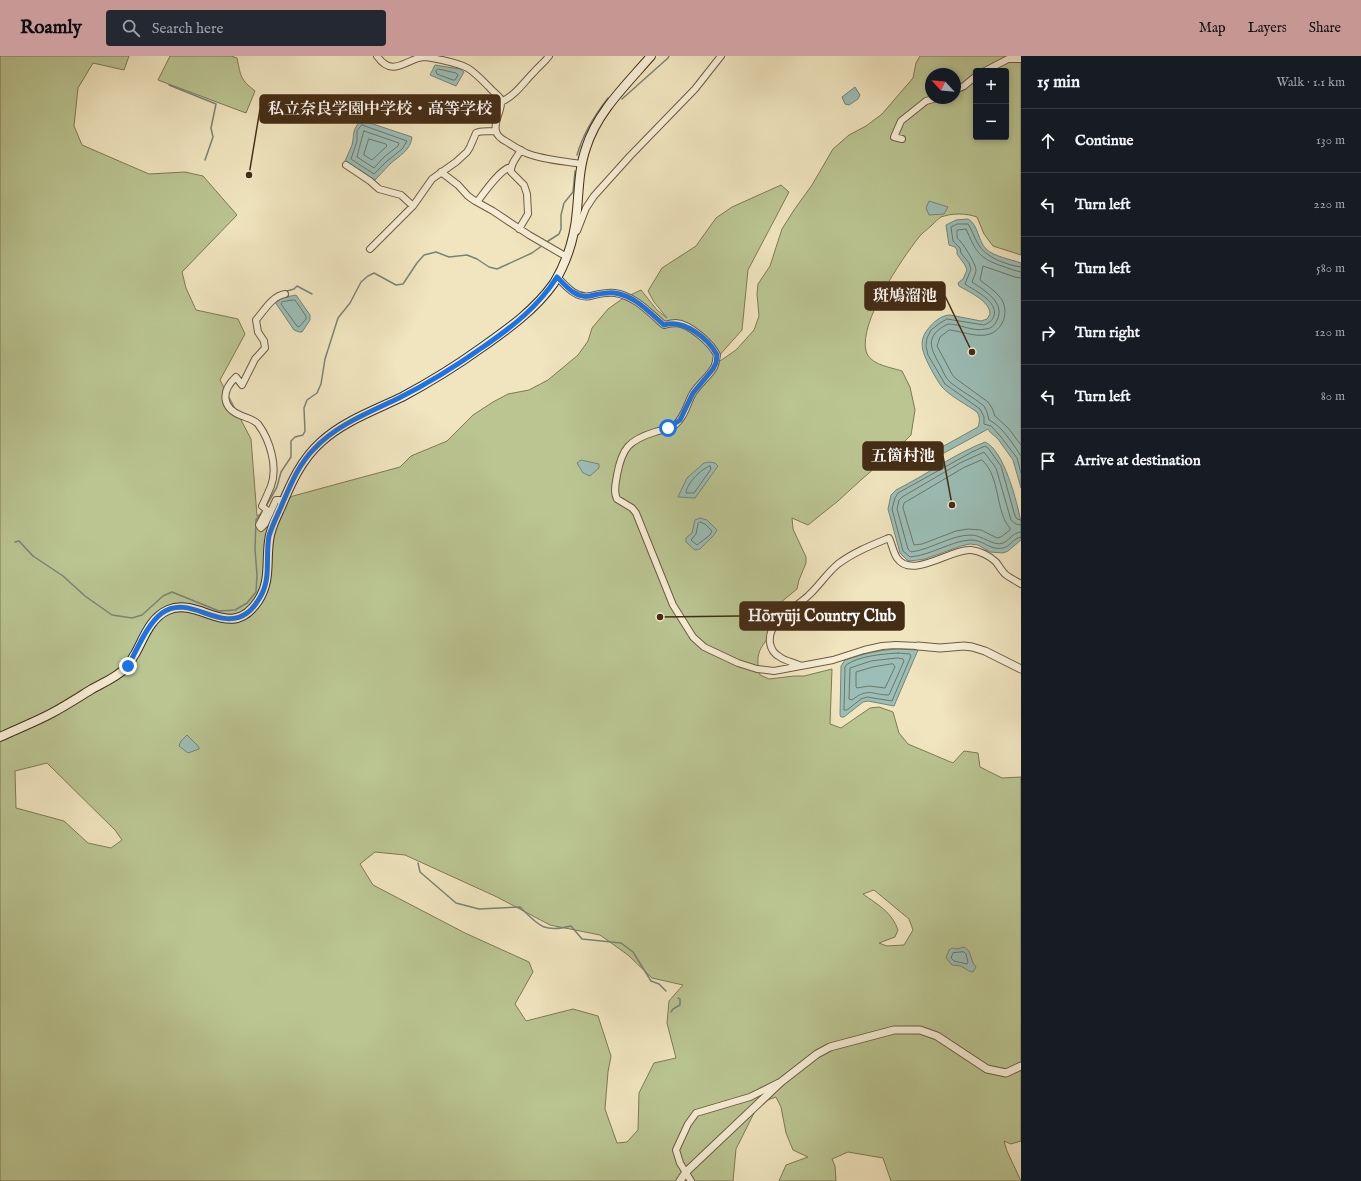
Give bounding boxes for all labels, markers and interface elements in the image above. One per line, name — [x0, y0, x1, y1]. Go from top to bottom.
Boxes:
search box — [106, 10, 386, 46]
text: Roamly — [20, 16, 82, 40]
icon: search — [120, 17, 142, 39]
text: Search here — [152, 19, 223, 38]
text: Map — [1199, 19, 1226, 37]
text: Layers — [1248, 19, 1287, 37]
text: Share — [1309, 19, 1341, 37]
north arrow — [925, 68, 961, 104]
map controls — [973, 68, 1009, 140]
button: + — [973, 68, 1009, 104]
text: 15 min — [1037, 72, 1080, 93]
text: Walk · 1.1 km — [1276, 74, 1345, 91]
callout: 私立奈良学園中学校・高等学校 — [260, 95, 500, 123]
text: 私立奈良学園中学校・高等学校 — [268, 100, 493, 120]
button: − — [973, 104, 1009, 140]
icon: ahead — [1037, 130, 1059, 152]
text: Continue — [1075, 131, 1133, 150]
text: 130 m — [1316, 132, 1345, 149]
icon: left — [1037, 194, 1059, 216]
text: Turn left — [1075, 195, 1131, 214]
text: 220 m — [1314, 196, 1345, 213]
icon: left — [1037, 258, 1059, 280]
text: Turn left — [1075, 259, 1131, 278]
text: 580 m — [1316, 260, 1345, 277]
callout: 斑鳩溜池 — [865, 282, 945, 310]
text: 斑鳩溜池 — [873, 287, 937, 307]
icon: right — [1037, 322, 1059, 344]
text: Turn right — [1075, 323, 1140, 342]
text: 120 m — [1315, 324, 1345, 341]
icon: left — [1037, 386, 1059, 408]
text: Turn left — [1075, 387, 1131, 406]
text: 80 m — [1321, 388, 1345, 405]
route start — [659, 419, 677, 437]
callout: 五箇村池 — [863, 442, 943, 470]
text: 五箇村池 — [871, 447, 935, 467]
icon: arrive — [1037, 450, 1059, 472]
text: Arrive at destination — [1075, 451, 1201, 470]
callout: Hōryūji Country Club — [740, 602, 904, 630]
text: Hōryūji Country Club — [748, 607, 896, 627]
route end — [119, 657, 137, 675]

